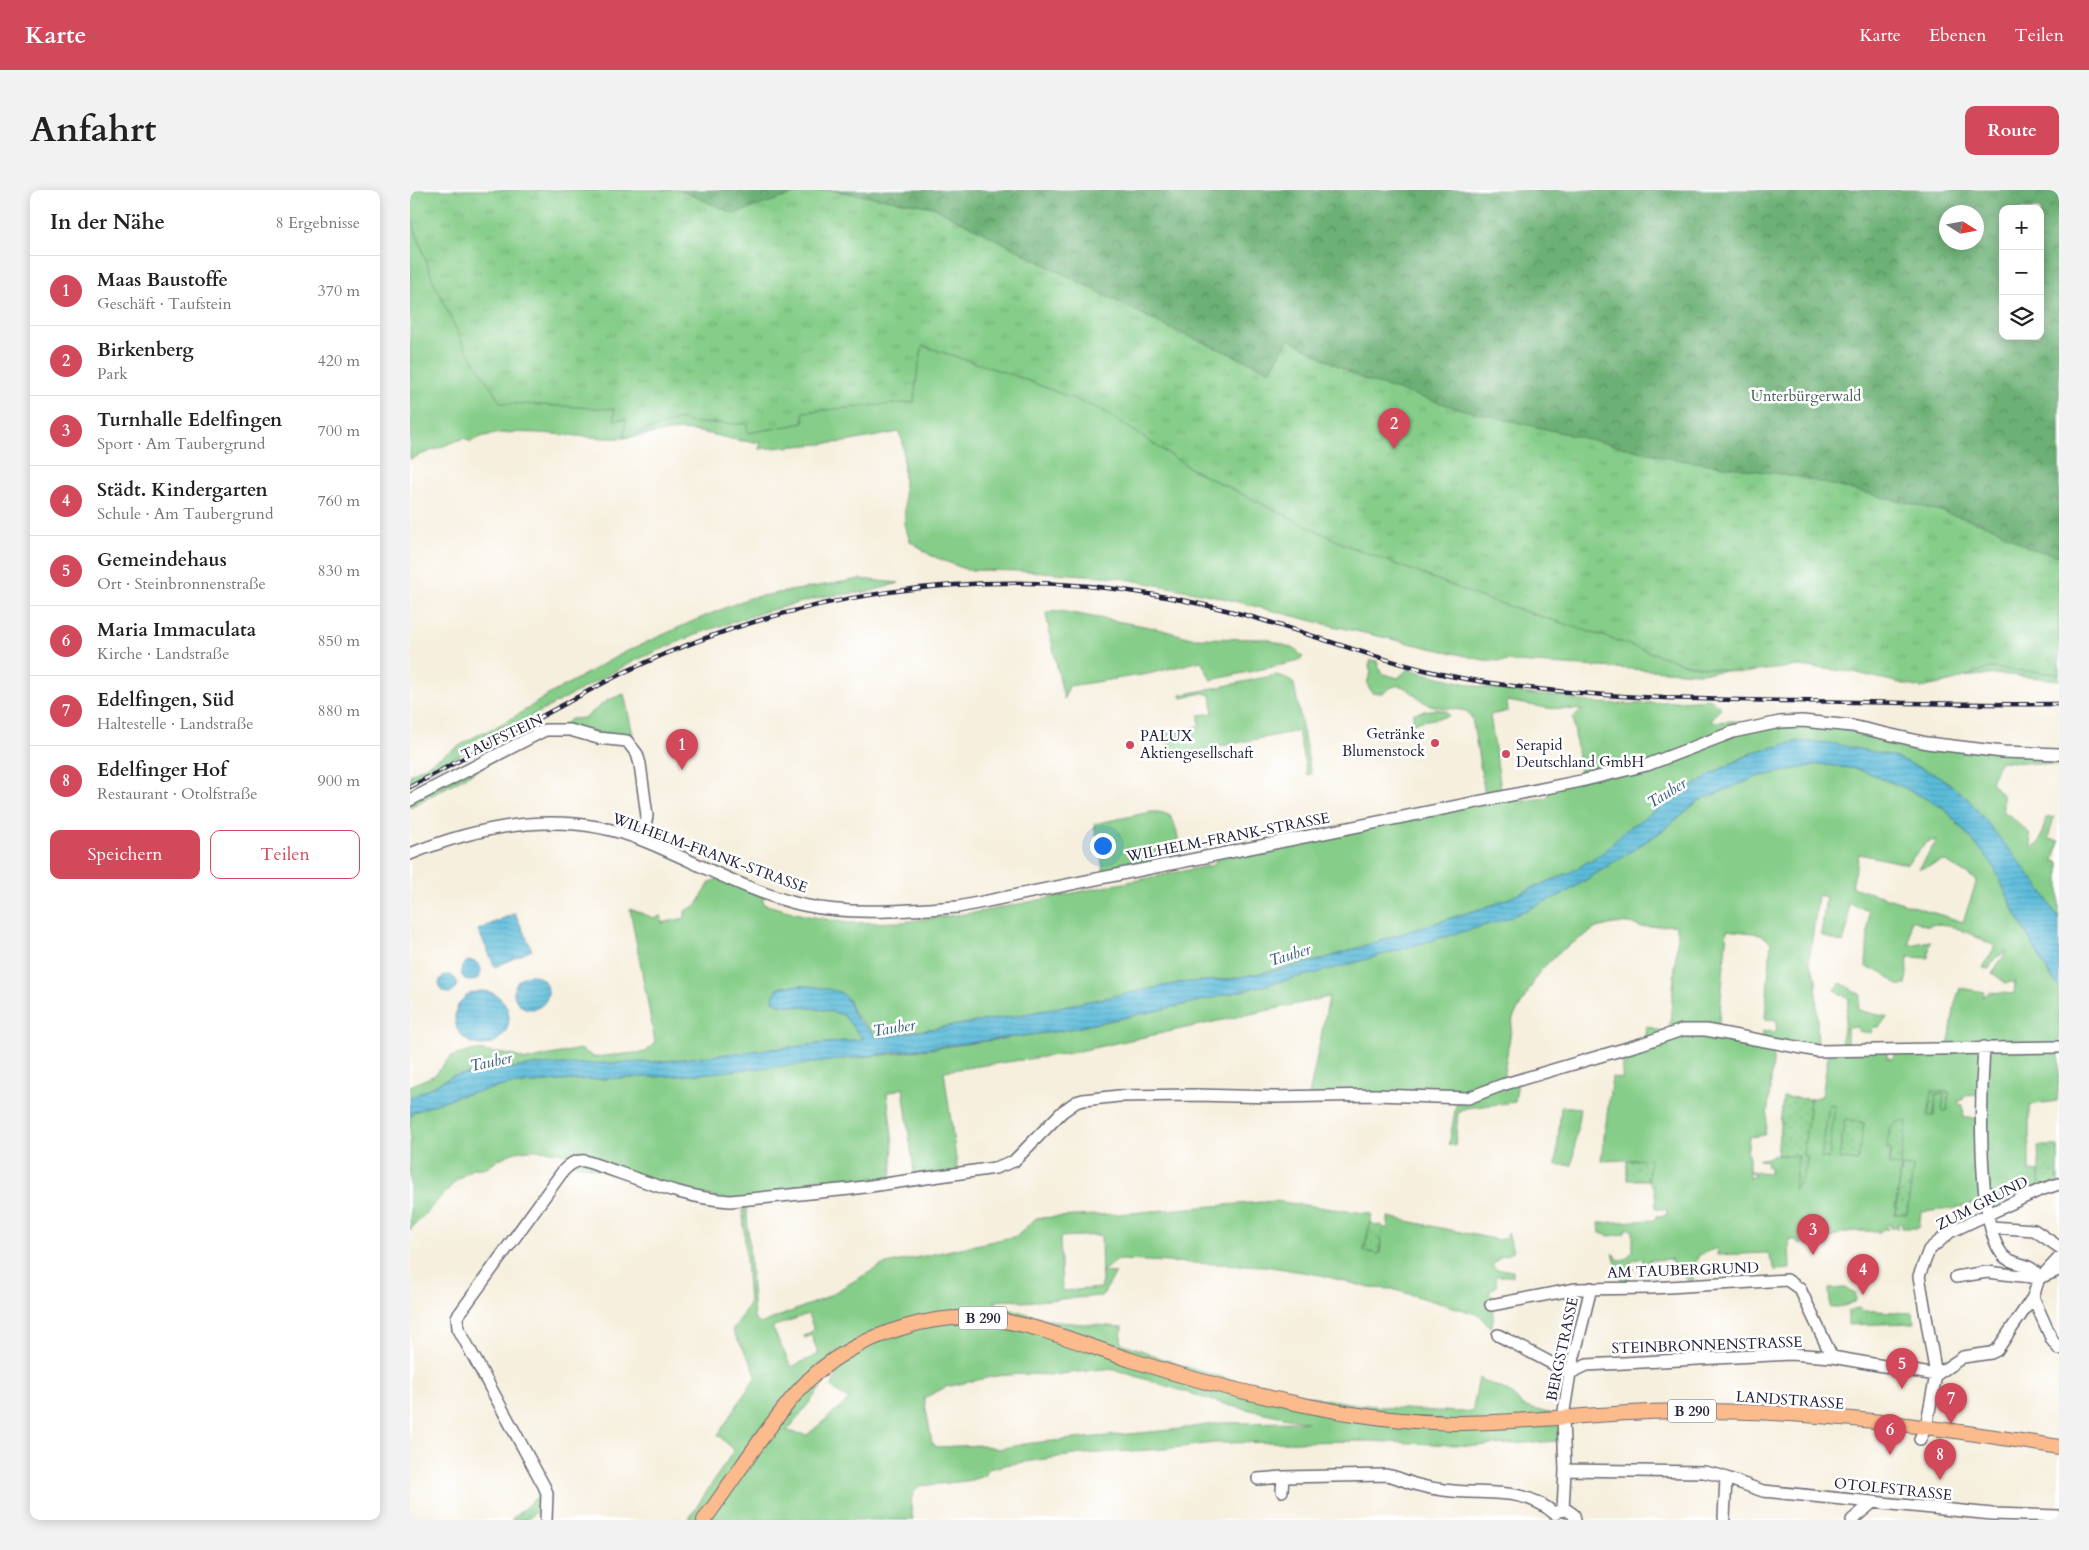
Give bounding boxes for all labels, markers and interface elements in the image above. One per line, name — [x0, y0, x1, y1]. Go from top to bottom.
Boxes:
text: Karte — [25, 19, 86, 52]
text: Karte — [1859, 23, 1901, 48]
text: Ebenen — [1929, 23, 1987, 48]
text: Teilen — [2015, 23, 2064, 48]
text: Anfahrt — [30, 106, 156, 154]
button: Route — [1965, 106, 2059, 155]
north arrow — [1939, 205, 1984, 250]
map controls — [1999, 205, 2044, 340]
button: + — [1999, 205, 2044, 250]
text: In der Nähe — [50, 208, 165, 237]
text: 8 Ergebnisse — [275, 212, 360, 234]
button: − — [1999, 250, 2044, 295]
text: Maas Baustoffe — [97, 267, 228, 293]
text: 1 — [62, 280, 70, 302]
text: 370 m — [318, 280, 360, 302]
text: Geschäft · Taufstein — [97, 293, 232, 315]
button: layers — [1999, 295, 2044, 340]
text: Birkenberg — [97, 337, 194, 363]
text: 2 — [62, 350, 70, 372]
text: 420 m — [318, 350, 360, 372]
text: Park — [97, 363, 128, 385]
park label: Unterbürgerwald — [1751, 386, 1861, 406]
text: Turnhalle Edelfingen — [97, 407, 282, 433]
pin: 2 — [1378, 408, 1410, 449]
text: 3 — [62, 420, 70, 442]
text: 700 m — [318, 420, 360, 442]
text: Sport · Am Taubergrund — [97, 433, 265, 455]
text: Städt. Kindergarten — [97, 477, 268, 503]
text: 4 — [62, 490, 70, 512]
text: 760 m — [318, 490, 360, 512]
text: Schule · Am Taubergrund — [97, 503, 273, 525]
text: Gemeindehaus — [97, 547, 227, 573]
text: 5 — [62, 560, 70, 582]
text: 830 m — [318, 560, 360, 582]
text: Ort · Steinbronnenstraße — [97, 573, 266, 595]
text: Maria Immaculata — [97, 617, 256, 643]
text: 6 — [62, 630, 70, 652]
text: 850 m — [318, 630, 360, 652]
text: Kirche · Landstraße — [97, 643, 229, 665]
text: Edelfingen, Süd — [97, 687, 234, 713]
text: 7 — [62, 700, 70, 722]
text: 880 m — [318, 700, 360, 722]
street label: TAUFSTEIN — [458, 709, 546, 765]
text: Haltestelle · Landstraße — [97, 713, 254, 735]
place label: Getränke Blumenstock — [1342, 724, 1425, 761]
place label: PALUX Aktiengesellschaft — [1140, 726, 1254, 763]
pin: 1 — [666, 729, 698, 770]
place label: Serapid Deutschland GmbH — [1516, 735, 1645, 772]
marker: Getränke Blumenstock — [1429, 737, 1441, 749]
marker: PALUX Aktiengesellschaft — [1124, 739, 1136, 751]
marker: Serapid Deutschland GmbH — [1500, 748, 1512, 760]
text: Edelfinger Hof — [97, 757, 227, 783]
text: 8 — [62, 770, 70, 792]
text: 900 m — [318, 770, 360, 792]
water label: Tauber — [1643, 772, 1692, 814]
text: Restaurant · Otolfstraße — [97, 783, 257, 805]
street label: WILHELM-FRANK-STRASSE — [1124, 807, 1331, 867]
street label: WILHELM-FRANK-STRASSE — [609, 808, 810, 898]
button: Speichern — [50, 830, 200, 879]
button: Teilen — [210, 830, 360, 879]
your location — [1090, 833, 1116, 859]
water label: Tauber — [1266, 938, 1314, 972]
water label: Tauber — [871, 1014, 918, 1042]
water label: Tauber — [468, 1047, 515, 1077]
street label: ZUM GRUND — [1933, 1171, 2031, 1235]
pin: 3 — [1797, 1214, 1829, 1255]
pin: 4 — [1847, 1254, 1879, 1295]
street label: AM TAUBERGRUND — [1607, 1257, 1759, 1283]
street label: BERGSTRASSE — [1541, 1295, 1583, 1403]
road number: B 290 — [959, 1306, 1007, 1330]
street label: STEINBRONNENSTRASSE — [1611, 1332, 1803, 1358]
pin: 5 — [1886, 1348, 1918, 1389]
pin: 7 — [1935, 1383, 1967, 1424]
street label: LANDSTRASSE — [1735, 1386, 1845, 1414]
road number: B 290 — [1668, 1400, 1716, 1422]
pin: 6 — [1874, 1414, 1906, 1455]
pin: 8 — [1924, 1439, 1956, 1480]
street label: OTOLFSTRASSE — [1833, 1473, 1953, 1505]

